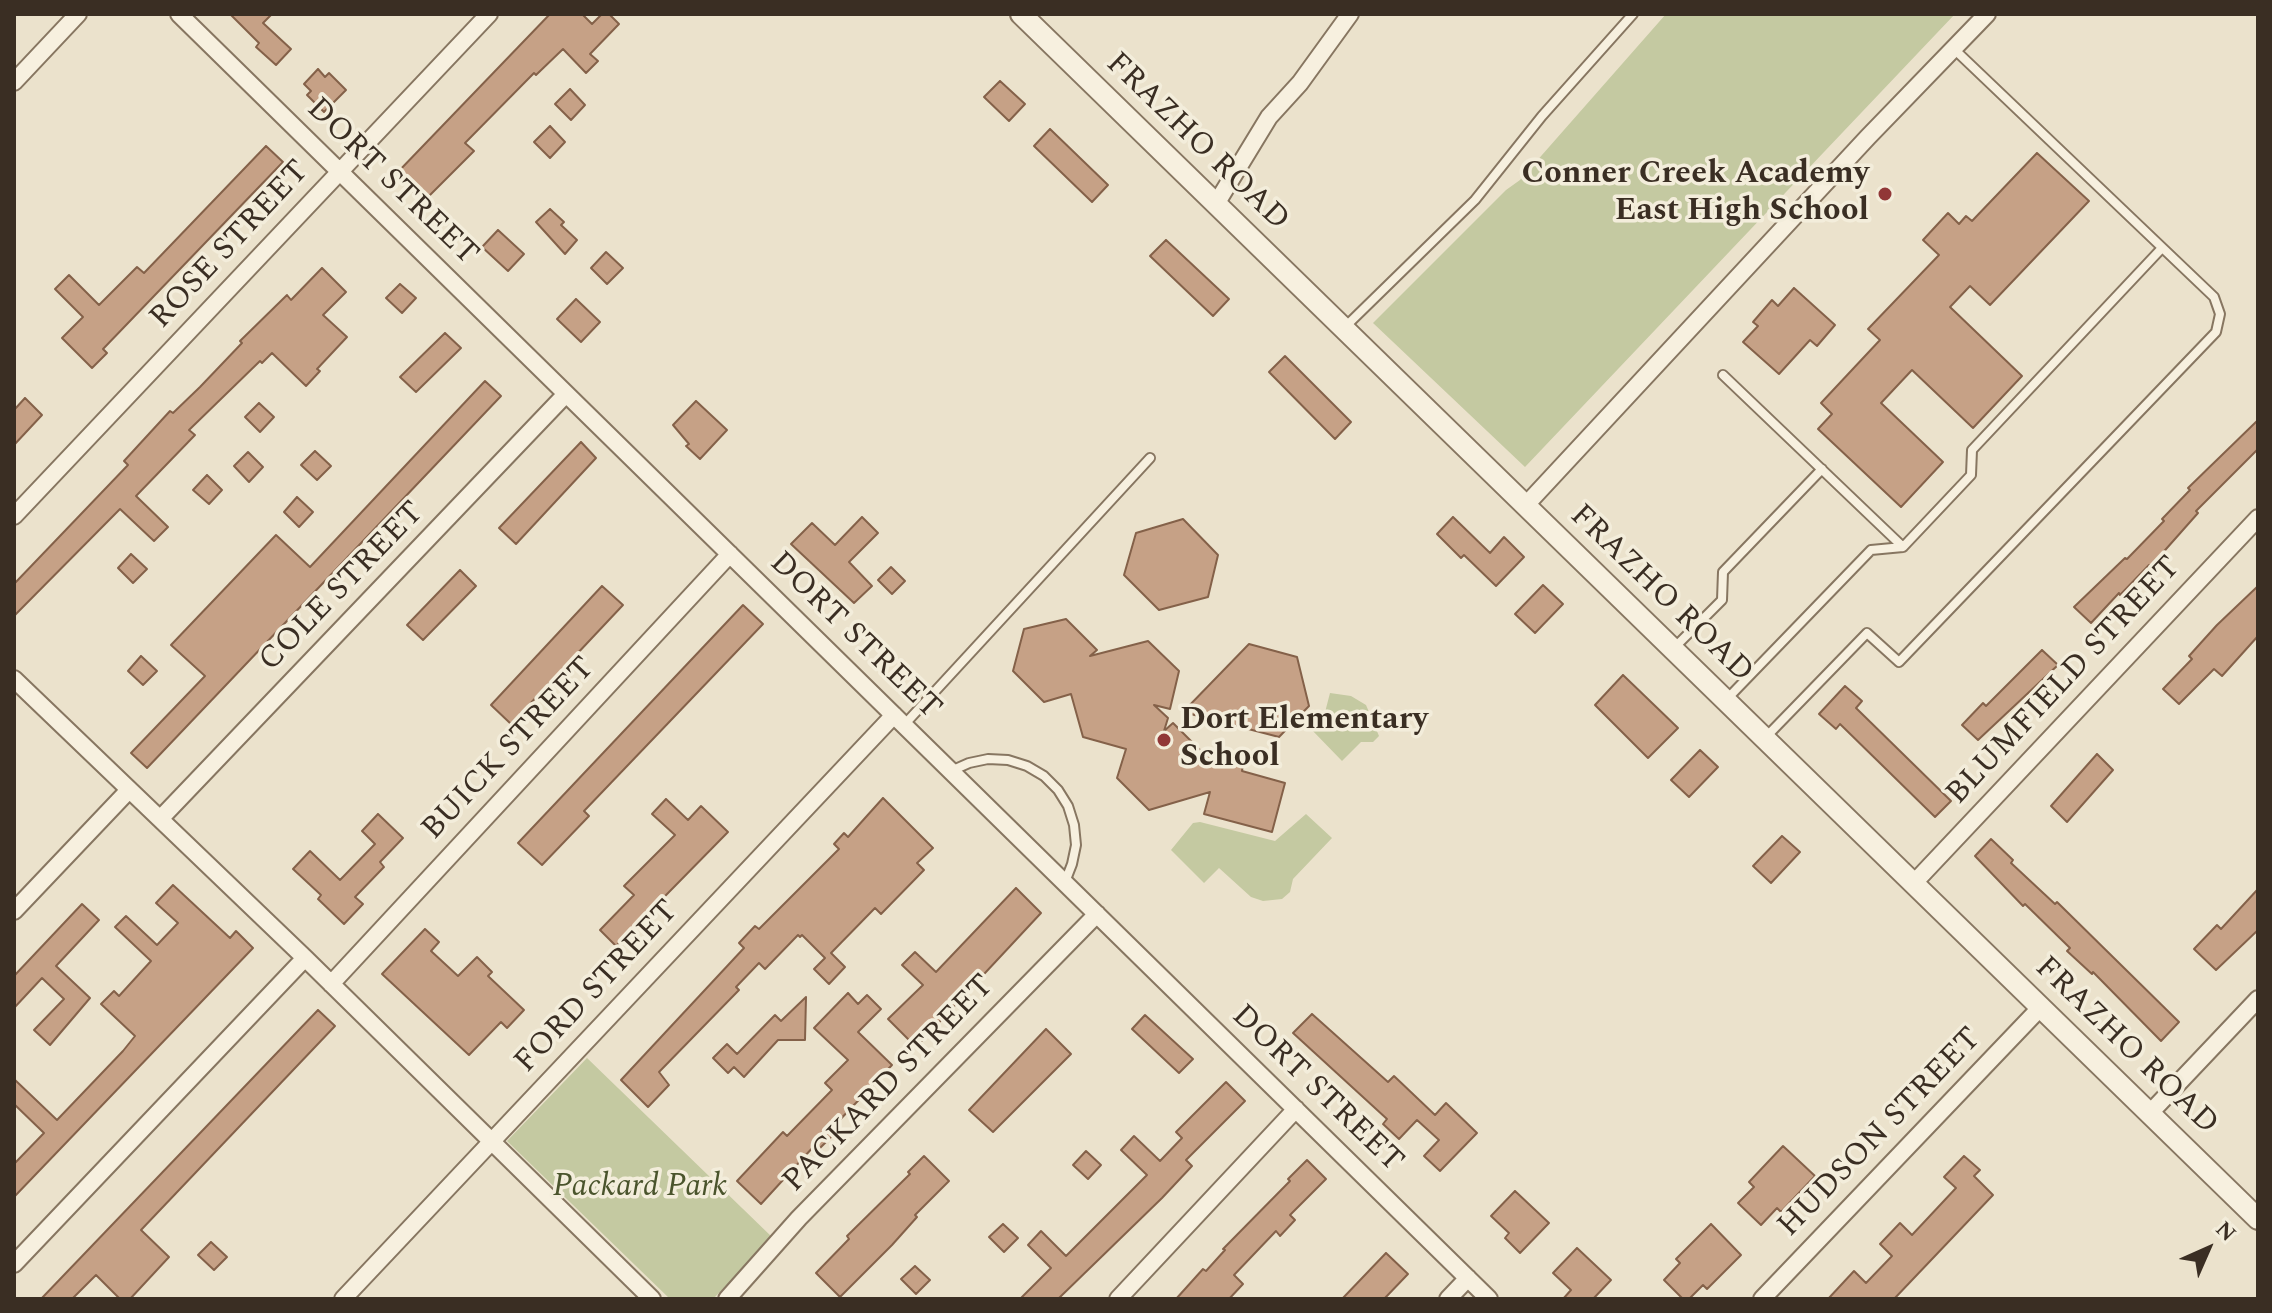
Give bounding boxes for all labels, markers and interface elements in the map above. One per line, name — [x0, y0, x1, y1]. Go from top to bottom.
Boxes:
street label: FRAZHO ROAD — [1096, 46, 1296, 240]
street label: DORT STREET — [297, 91, 485, 275]
street label: ROSE STREET — [143, 154, 319, 338]
place label: Conner Creek Academy East High School — [1521, 157, 1869, 232]
marker: Conner Creek Academy East High School — [1876, 185, 1894, 203]
street label: COLE STREET — [252, 495, 434, 681]
street label: FRAZHO ROAD — [1560, 498, 1760, 692]
street label: DORT STREET — [760, 545, 948, 729]
street label: BLUMFIELD STREET — [1940, 550, 2190, 814]
street label: BUICK STREET — [415, 651, 605, 849]
place label: Dort Elementary School — [1180, 703, 1428, 778]
marker: Dort Elementary School — [1155, 731, 1173, 749]
street label: FORD STREET — [508, 894, 688, 1082]
street label: FRAZHO ROAD — [2025, 950, 2225, 1144]
street label: PACKARD STREET — [776, 968, 1004, 1202]
street label: DORT STREET — [1222, 998, 1410, 1182]
street label: HUDSON STREET — [1771, 1021, 1991, 1247]
park label: Packard Park — [553, 1170, 727, 1208]
north arrow — [2168, 1209, 2248, 1289]
text: N — [2207, 1214, 2243, 1250]

